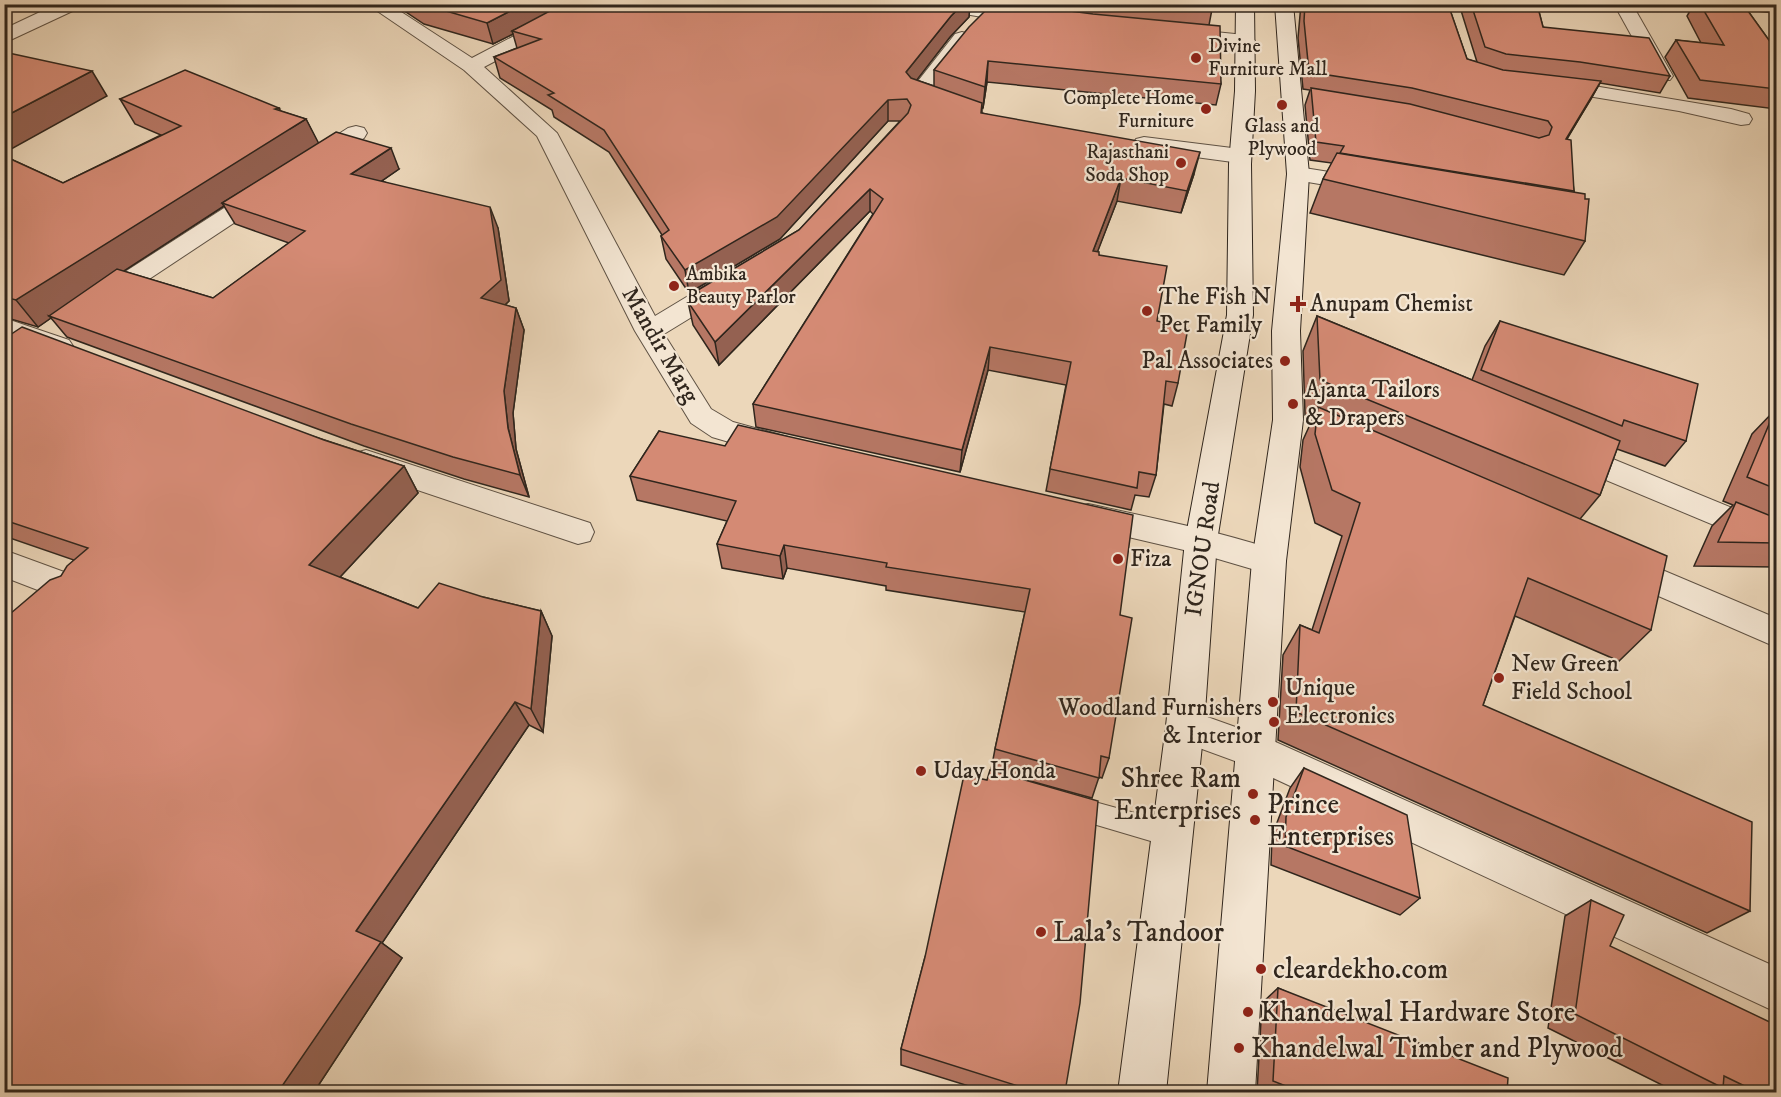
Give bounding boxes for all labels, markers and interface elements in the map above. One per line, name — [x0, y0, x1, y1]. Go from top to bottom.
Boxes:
place label: Divine Furniture Mall — [1208, 34, 1327, 82]
marker: Divine Furniture Mall — [1189, 51, 1203, 65]
place label: Complete Home Furniture — [1063, 86, 1194, 134]
marker: Glass and Plywood — [1275, 98, 1289, 112]
marker: Complete Home Furniture — [1199, 102, 1213, 116]
place label: Glass and Plywood — [1245, 114, 1320, 162]
place label: Rajasthani Soda Shop — [1085, 140, 1169, 188]
marker: Rajasthani Soda Shop — [1174, 156, 1188, 170]
place label: Ambika Beauty Parlor — [686, 262, 796, 310]
marker: Ambika Beauty Parlor — [667, 279, 681, 293]
street label: Mandir Marg — [615, 281, 706, 409]
place label: The Fish N Pet Family — [1159, 282, 1271, 340]
place label: Anupam Chemist — [1310, 289, 1473, 319]
marker: Anupam Chemist — [1291, 297, 1305, 311]
marker: The Fish N Pet Family — [1140, 304, 1154, 318]
place label: Pal Associates — [1141, 346, 1273, 376]
marker: Pal Associates — [1278, 354, 1292, 368]
place label: Ajanta Tailors & Drapers — [1305, 375, 1440, 433]
marker: Ajanta Tailors & Drapers — [1286, 397, 1300, 411]
street label: IGNOU Road — [1179, 479, 1227, 618]
place label: Fiza — [1130, 544, 1172, 574]
marker: Fiza — [1111, 552, 1125, 566]
place label: New Green Field School — [1511, 649, 1633, 707]
marker: New Green Field School — [1492, 671, 1506, 685]
place label: Unique Electronics — [1285, 673, 1395, 731]
place label: Woodland Furnishers & Interior — [1057, 693, 1262, 751]
marker: Unique Electronics — [1266, 695, 1280, 709]
marker: Woodland Furnishers & Interior — [1267, 715, 1281, 729]
place label: Uday Honda — [933, 756, 1057, 786]
place label: Shree Ram Enterprises — [1114, 761, 1241, 828]
marker: Uday Honda — [914, 764, 928, 778]
marker: Shree Ram Enterprises — [1246, 787, 1260, 801]
place label: Prince Enterprises — [1267, 787, 1394, 854]
marker: Prince Enterprises — [1248, 813, 1262, 827]
place label: Lala's Tandoor — [1053, 915, 1225, 950]
marker: Lala's Tandoor — [1034, 925, 1048, 939]
place label: cleardekho.com — [1273, 952, 1448, 987]
marker: cleardekho.com — [1254, 962, 1268, 976]
place label: Khandelwal Hardware Store — [1260, 995, 1575, 1030]
marker: Khandelwal Hardware Store — [1241, 1005, 1255, 1019]
place label: Khandelwal Timber and Plywood — [1251, 1031, 1623, 1066]
marker: Khandelwal Timber and Plywood — [1232, 1041, 1246, 1055]

